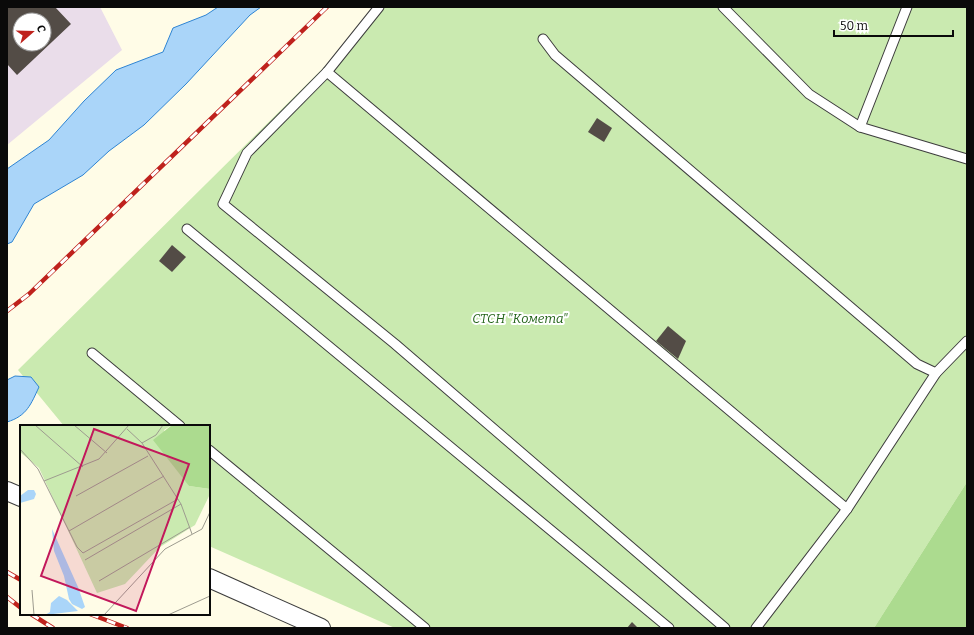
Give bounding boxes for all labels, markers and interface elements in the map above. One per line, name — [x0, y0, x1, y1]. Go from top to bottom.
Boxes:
north arrow — [12, 12, 52, 52]
scale bar — [834, 12, 953, 38]
text: 50 m — [840, 19, 869, 33]
text: С — [34, 23, 48, 34]
park label: СТСН "Комета" — [472, 311, 568, 326]
inset map — [20, 425, 210, 615]

